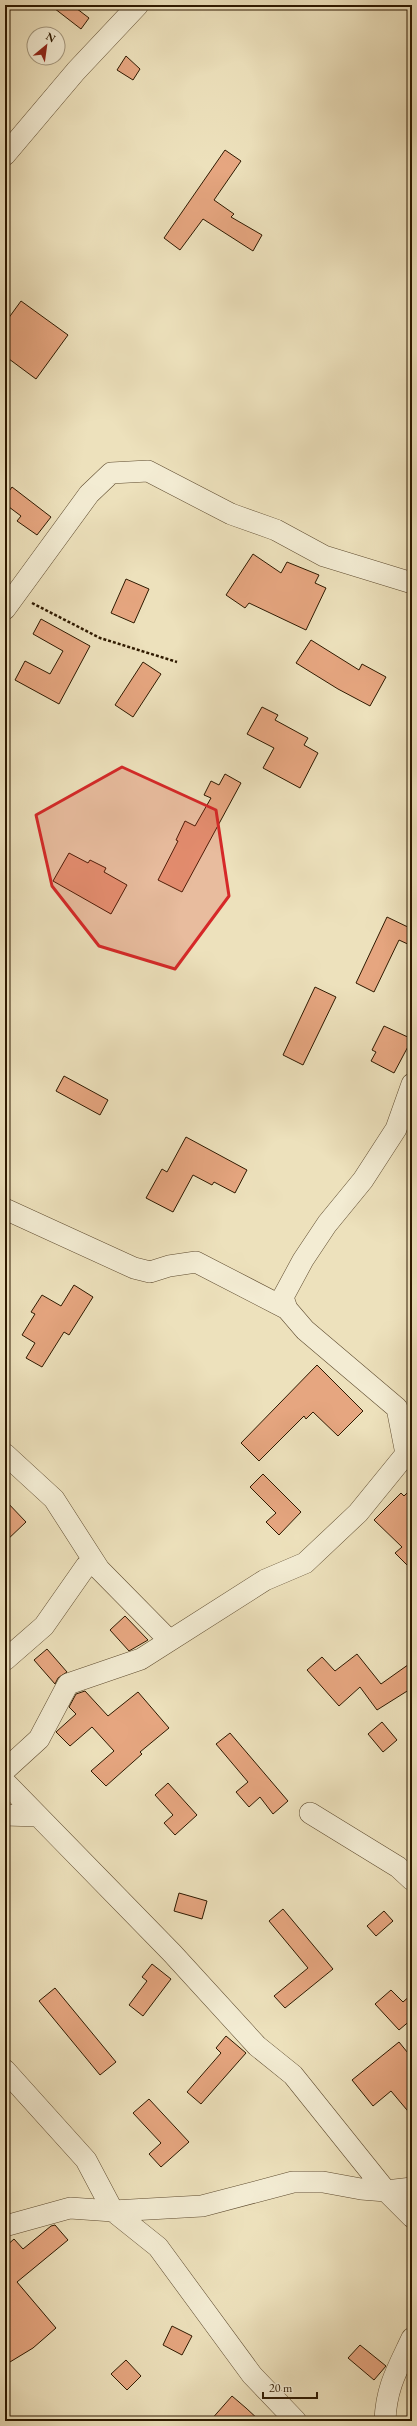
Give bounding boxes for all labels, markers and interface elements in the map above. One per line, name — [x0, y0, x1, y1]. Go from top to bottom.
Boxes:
north arrow — [26, 26, 66, 66]
text: N — [44, 29, 58, 46]
scale bar — [263, 2374, 317, 2400]
text: 20 m — [269, 2380, 293, 2396]

